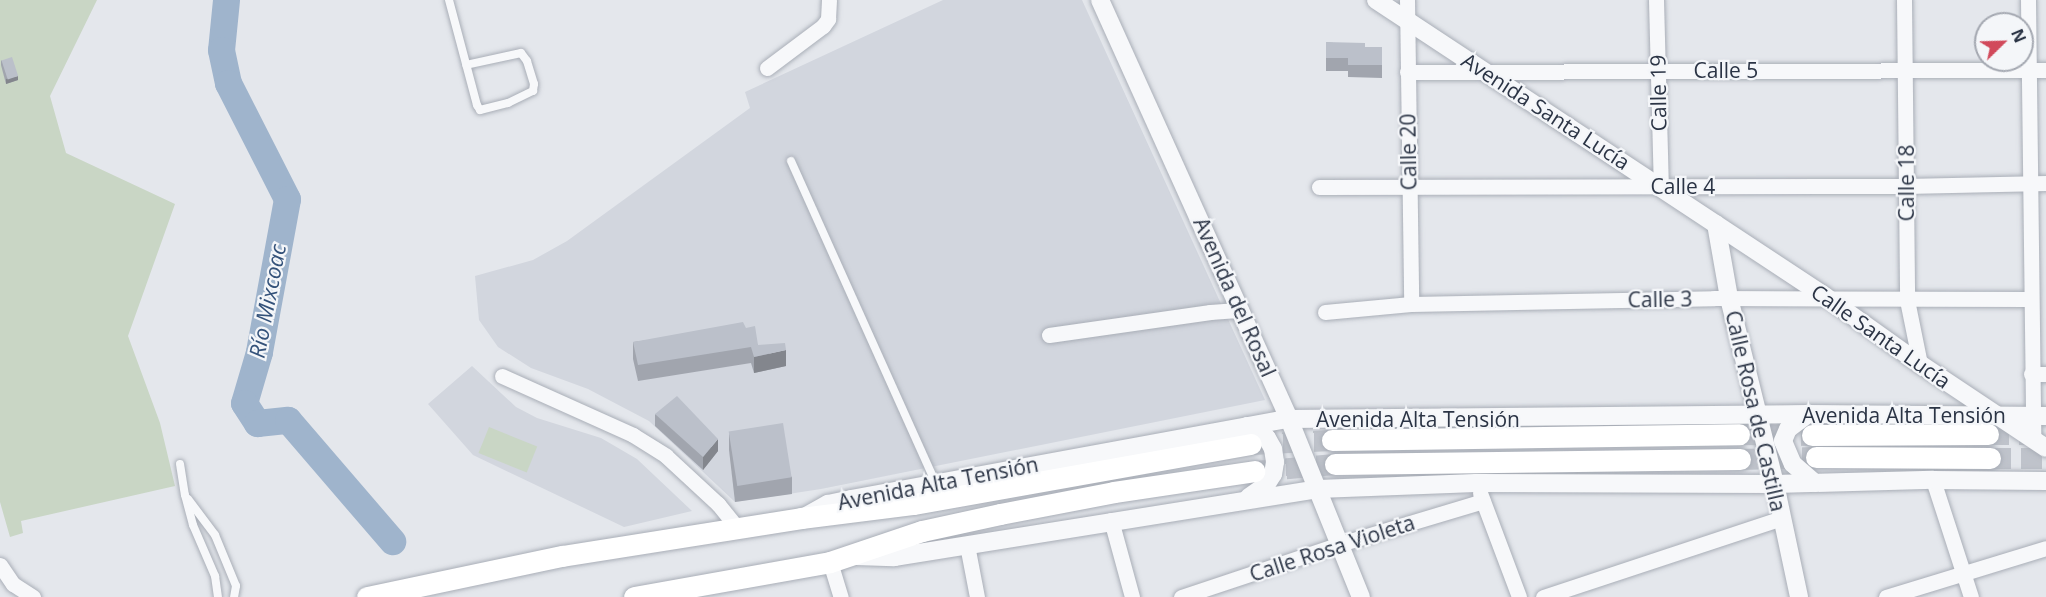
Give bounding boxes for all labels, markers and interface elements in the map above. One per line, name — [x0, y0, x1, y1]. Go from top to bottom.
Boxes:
north arrow — [1974, 12, 2034, 72]
text: N — [2006, 25, 2031, 46]
street label: Avenida Santa Lucía — [1457, 47, 1635, 175]
street label: Calle 19 — [1645, 54, 1671, 132]
street label: Calle 5 — [1694, 57, 1758, 83]
street label: Calle 20 — [1395, 113, 1421, 191]
street label: Calle 18 — [1893, 145, 1919, 221]
street label: Calle 4 — [1651, 173, 1715, 199]
street label: Avenida del Rosal — [1189, 213, 1281, 381]
water label: Río Mixcoac — [243, 242, 291, 360]
street label: Calle Santa Lucía — [1806, 279, 1956, 393]
street label: Calle 3 — [1627, 286, 1693, 312]
street label: Calle Rosa de Castilla — [1721, 308, 1791, 514]
street label: Avenida Alta Tensión — [1802, 402, 2006, 428]
street label: Avenida Alta Tensión — [1316, 406, 1520, 432]
street label: Avenida Alta Tensión — [835, 451, 1041, 515]
street label: Calle Rosa Violeta — [1246, 509, 1418, 587]

